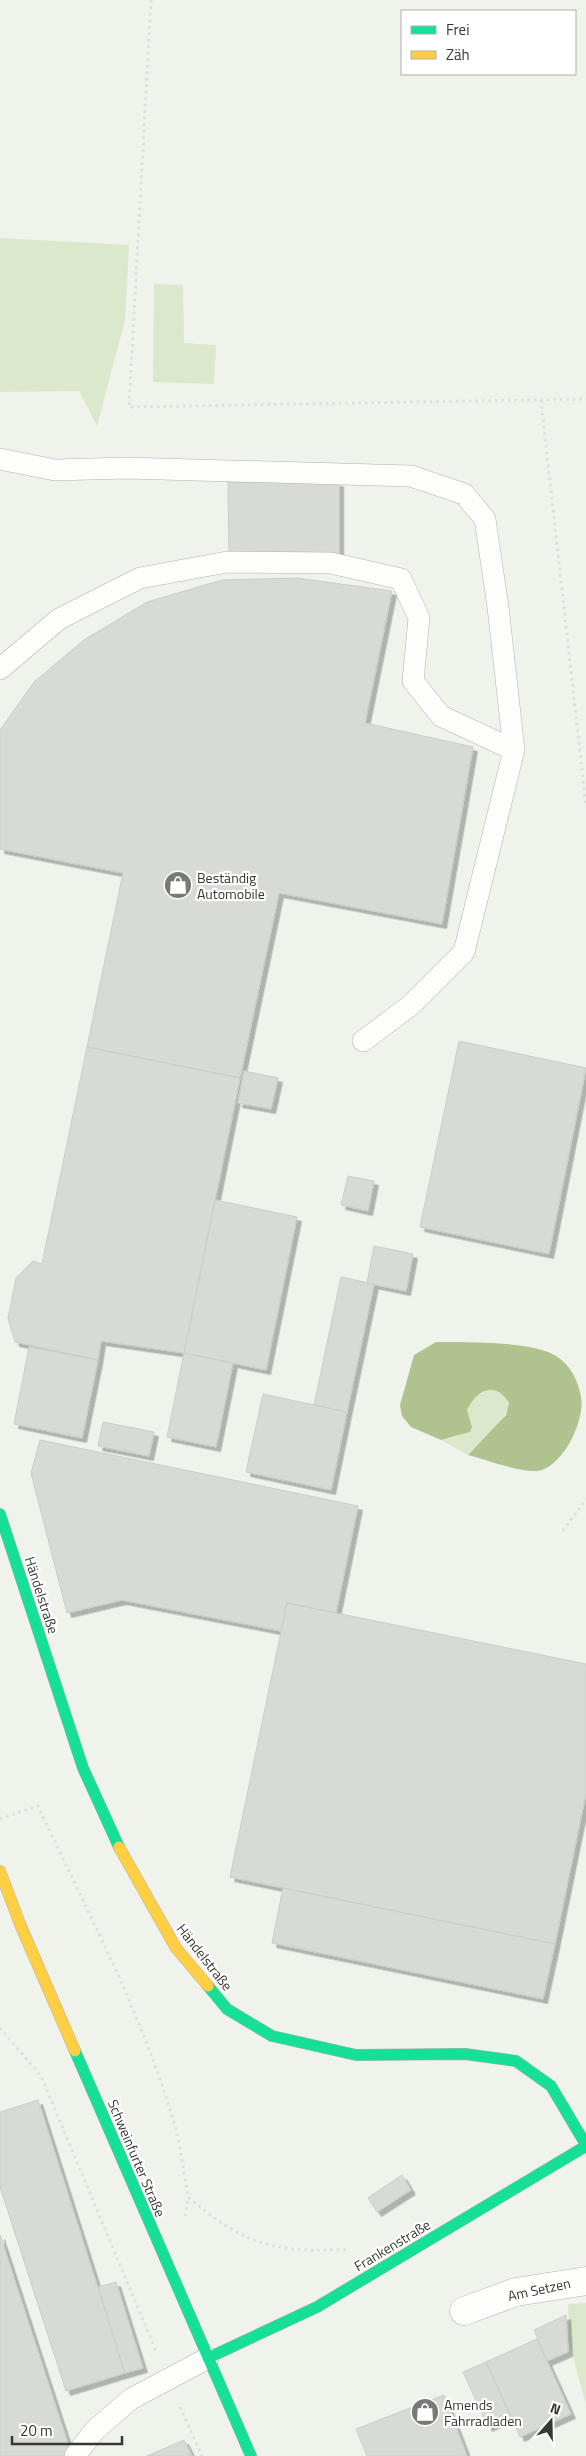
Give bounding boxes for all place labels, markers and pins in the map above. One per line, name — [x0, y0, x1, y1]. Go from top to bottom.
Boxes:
place label: Beständig Automobile — [197, 867, 265, 904]
shop icon: Beständig Automobile — [163, 870, 193, 900]
place label: Amends Fahrradladen — [444, 2394, 522, 2431]
shop icon: Amends Fahrradladen — [410, 2397, 440, 2427]

